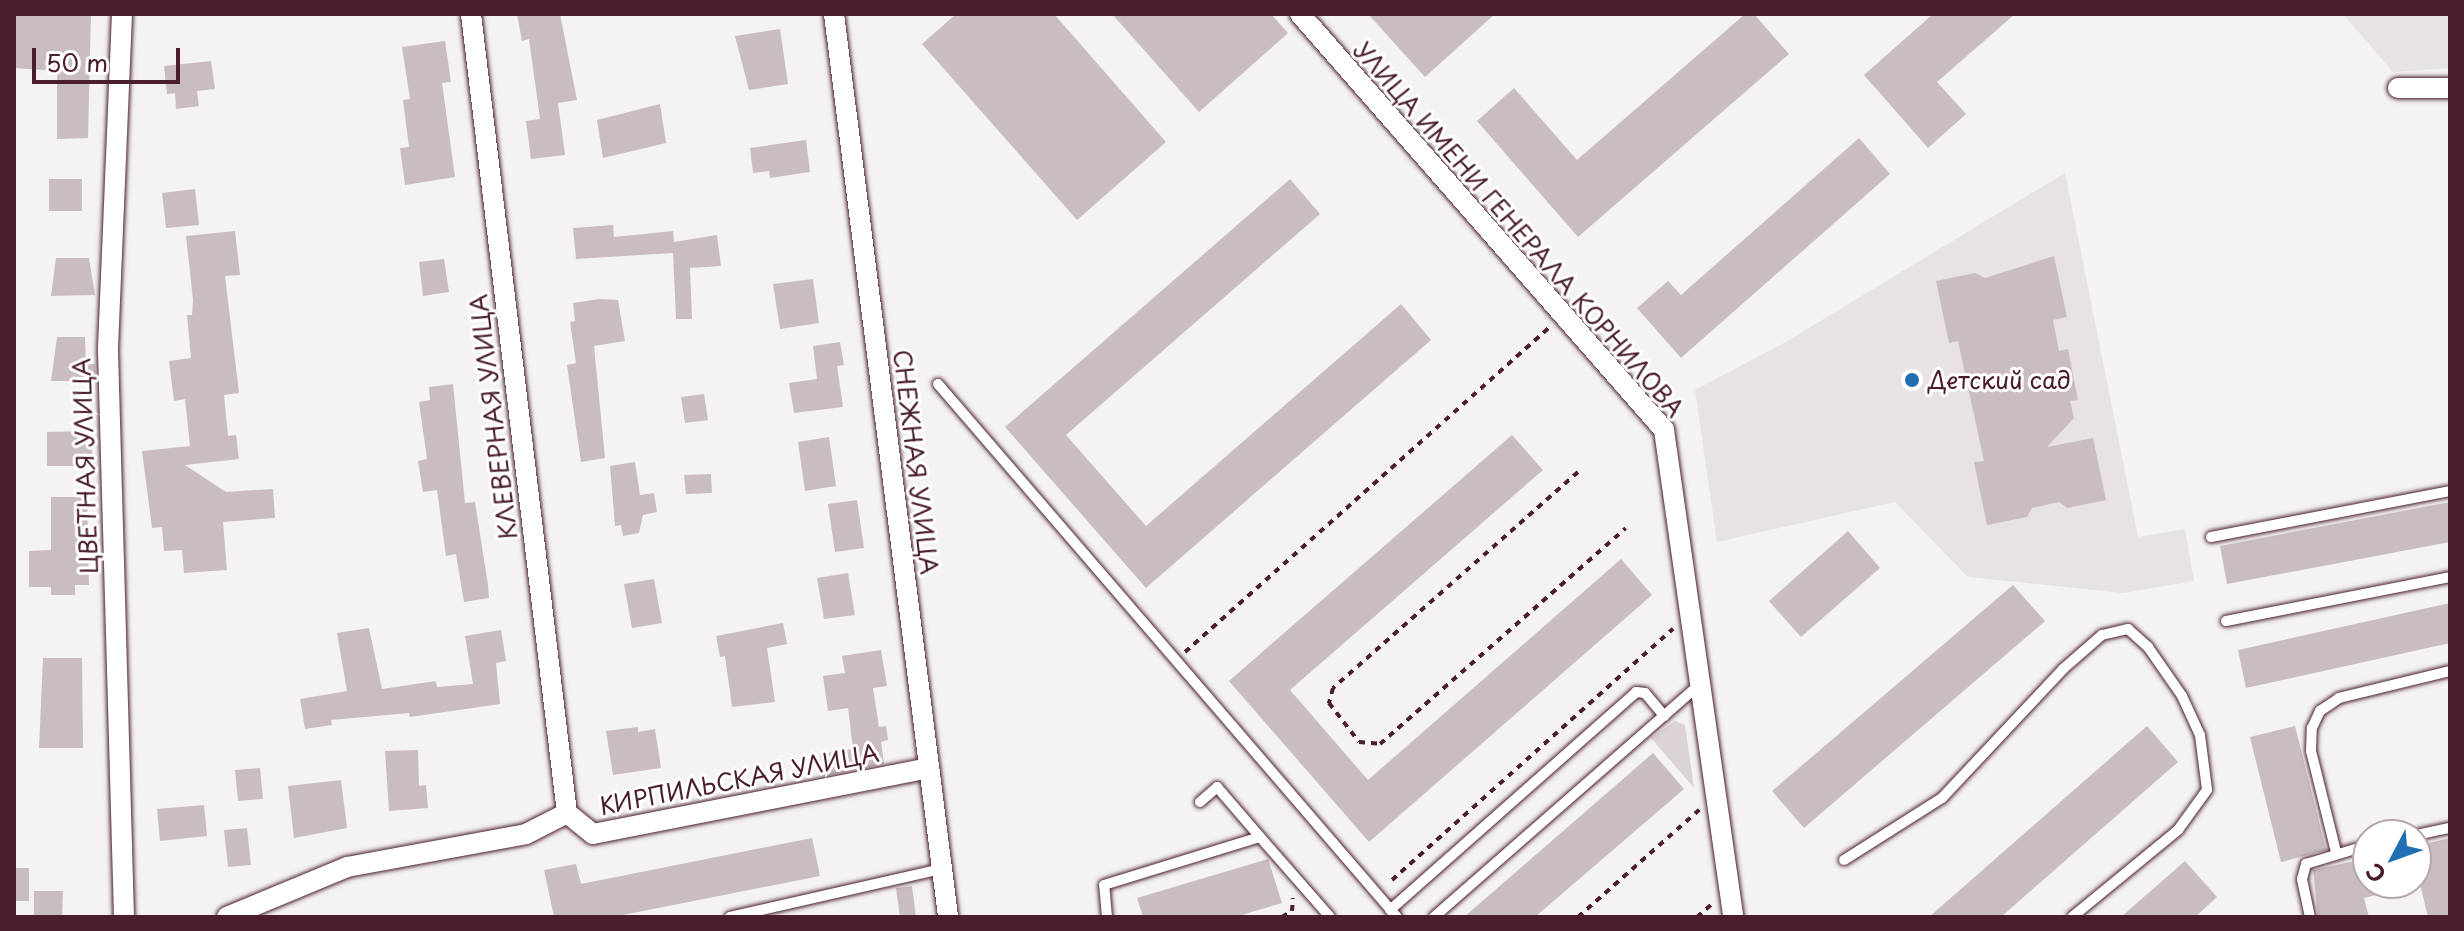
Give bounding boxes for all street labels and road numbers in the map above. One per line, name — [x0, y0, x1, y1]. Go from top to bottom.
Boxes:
street label: УЛИЦА ИМЕНИ ГЕНЕРАЛА КОРНИЛОВА — [1348, 36, 1690, 422]
street label: КЛЕВЕРНАЯ УЛИЦА — [464, 293, 522, 541]
street label: СНЕЖНАЯ УЛИЦА — [888, 348, 944, 576]
street label: ЦВЕТНАЯ УЛИЦА — [67, 358, 103, 574]
street label: КИРПИЛЬСКАЯ УЛИЦА — [597, 738, 881, 820]

